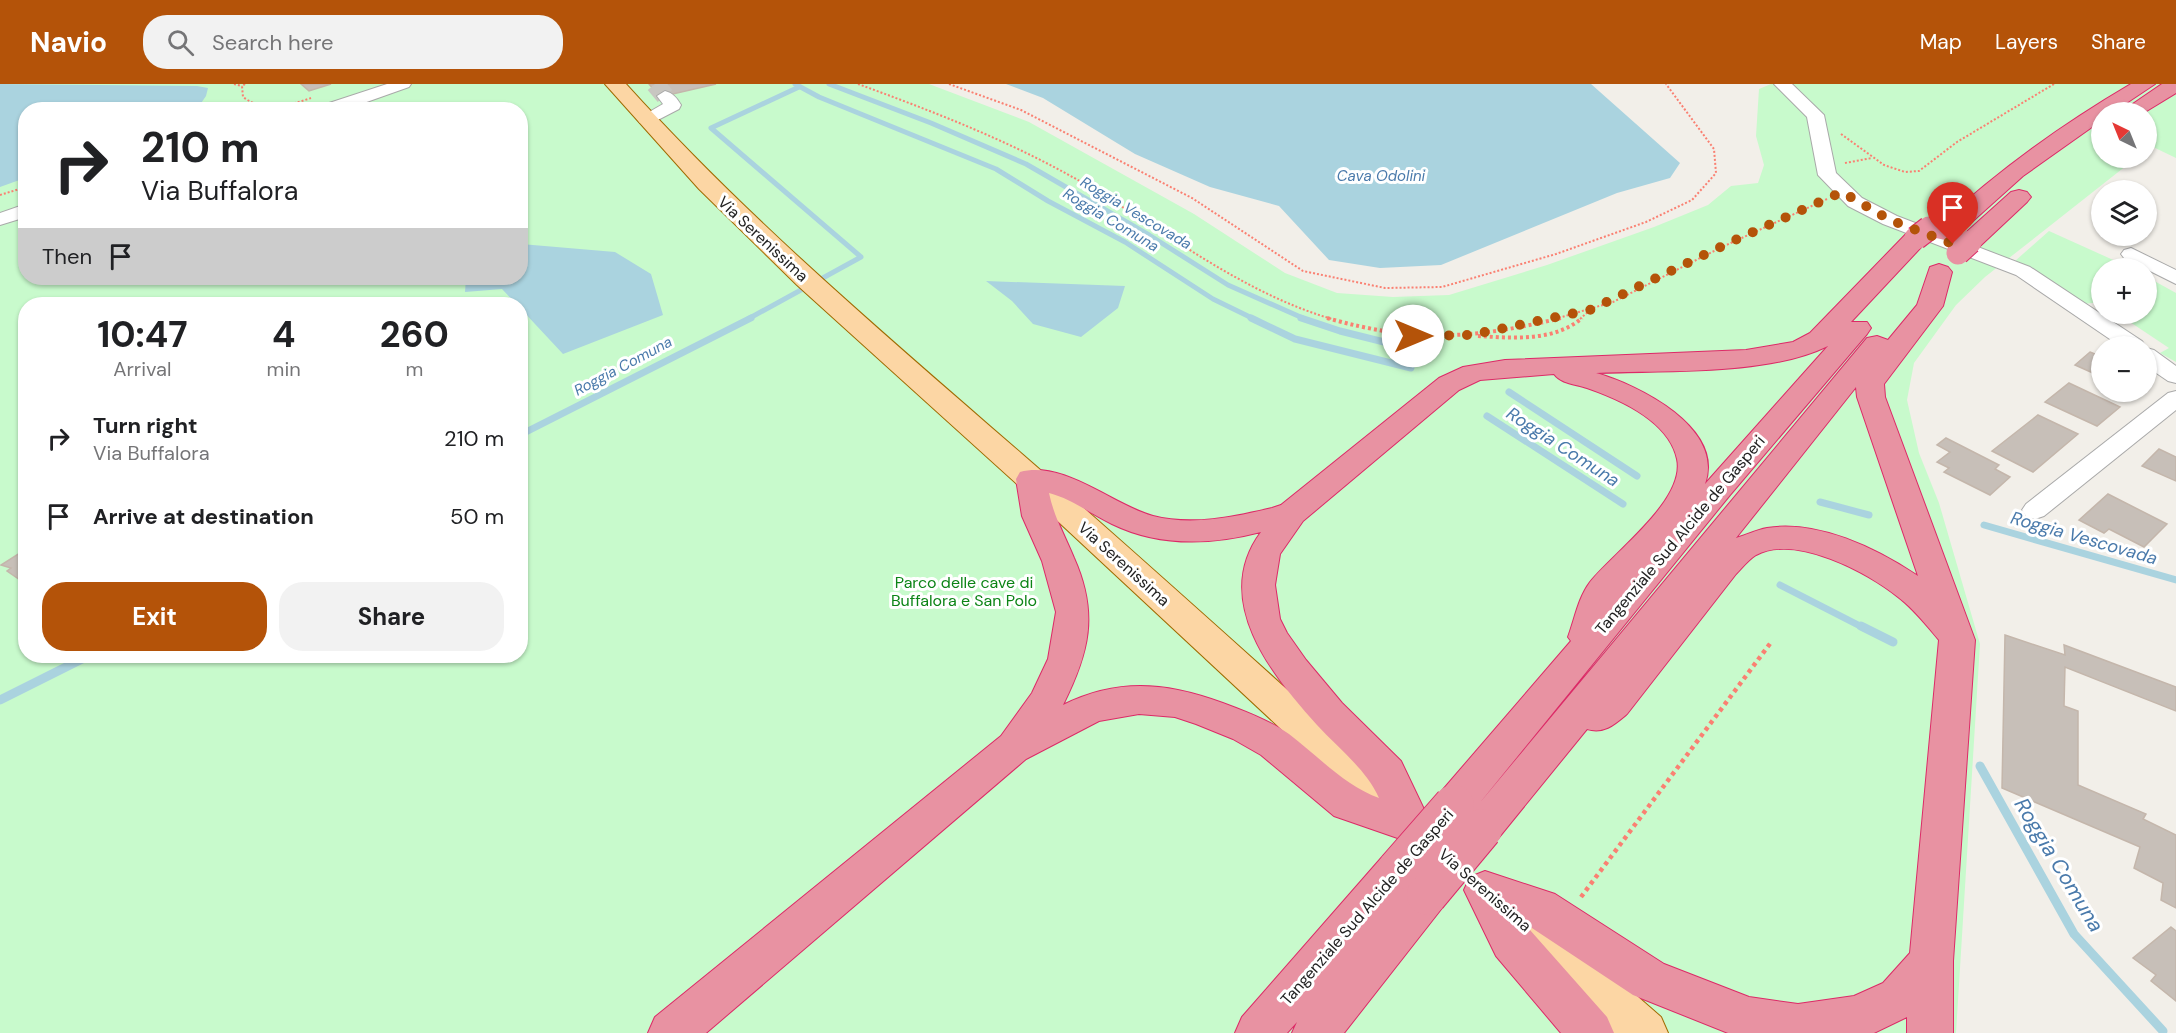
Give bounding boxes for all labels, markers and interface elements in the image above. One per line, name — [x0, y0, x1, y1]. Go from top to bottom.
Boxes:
search box — [143, 15, 563, 69]
text: Navio — [30, 24, 107, 61]
icon: search — [164, 26, 197, 59]
text: Search here — [212, 28, 333, 57]
text: Map — [1920, 28, 1962, 56]
text: Layers — [1995, 28, 2058, 56]
text: Share — [2091, 28, 2146, 56]
north arrow — [2091, 102, 2157, 168]
map controls — [2091, 102, 2157, 402]
text: 210 m — [141, 120, 259, 175]
icon: right — [42, 126, 120, 204]
water label: Cava Odolini — [1337, 166, 1426, 186]
water label: Roggia Vescovada — [1077, 172, 1195, 254]
text: Via Buffalora — [141, 173, 298, 208]
button: layers — [2091, 180, 2157, 246]
pin — [1927, 182, 1978, 244]
water label: Roggia Comuna — [1059, 183, 1163, 257]
icon: arrive — [1936, 191, 1969, 224]
street label: Via Serenissima — [713, 192, 813, 286]
icon: arrive — [104, 240, 137, 273]
text: Then — [42, 242, 92, 271]
button: + — [2091, 258, 2157, 324]
position arrow — [1381, 304, 1445, 368]
text: 10:47 — [97, 311, 187, 358]
text: 4 — [272, 311, 295, 358]
text: 260 — [380, 311, 449, 358]
water label: Roggia Comuna — [570, 332, 676, 400]
button: − — [2091, 336, 2157, 402]
text: Arrival — [113, 356, 171, 382]
text: min — [267, 356, 301, 382]
text: m — [405, 356, 423, 382]
water label: Roggia Comuna — [1502, 401, 1624, 493]
text: Turn right — [93, 411, 198, 440]
icon: right — [42, 422, 75, 455]
text: 210 m — [444, 424, 504, 453]
street label: Tangenziale Sud Alcide de Gasperi — [1590, 431, 1770, 639]
text: Via Buffalora — [93, 440, 210, 466]
icon: arrive — [42, 500, 75, 533]
text: Arrive at destination — [93, 502, 314, 531]
text: 50 m — [450, 502, 504, 531]
water label: Roggia Vescovada — [2008, 506, 2160, 570]
street label: Via Serenissima — [1074, 517, 1174, 611]
park label: Parco delle cave di Buffalora e San Polo — [891, 572, 1037, 611]
button: Exit — [42, 582, 267, 651]
button: Share — [279, 582, 504, 651]
water label: Roggia Comuna — [2008, 793, 2110, 937]
street label: Tangenziale Sud Alcide de Gasperi — [1276, 804, 1458, 1010]
street label: Via Serenissima — [1434, 844, 1536, 936]

